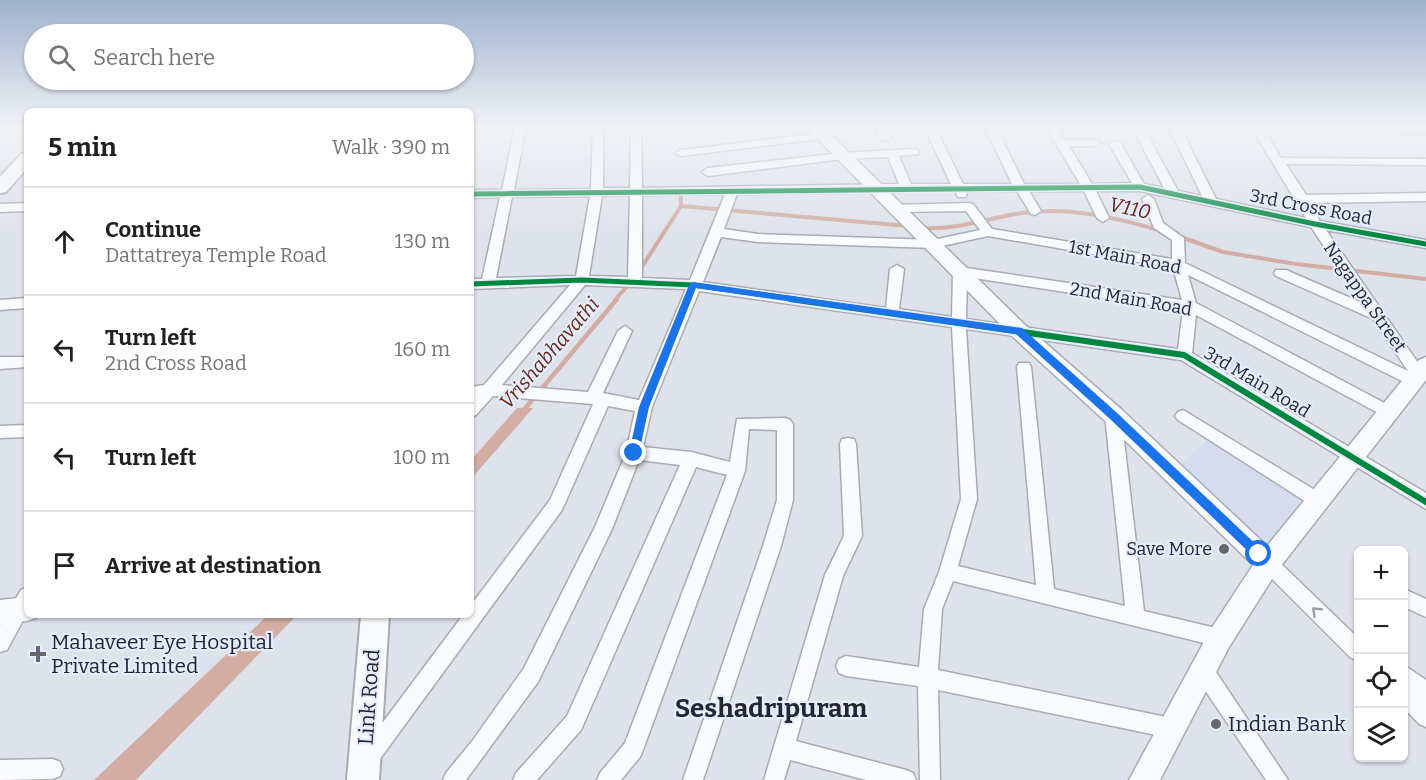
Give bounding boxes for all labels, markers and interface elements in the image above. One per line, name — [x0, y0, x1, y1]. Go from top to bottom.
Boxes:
search box — [24, 24, 474, 90]
icon: search — [45, 41, 78, 74]
text: Search here — [93, 44, 215, 71]
text: 5 min — [48, 132, 117, 163]
text: Walk · 390 m — [332, 135, 450, 159]
street label: 3rd Cross Road — [1248, 184, 1374, 230]
water label: V110 — [1107, 192, 1153, 224]
text: Continue — [105, 216, 201, 243]
icon: ahead — [48, 225, 81, 258]
text: 130 m — [395, 229, 450, 253]
street label: 1st Main Road — [1067, 235, 1184, 279]
street label: Nagappa Street — [1319, 238, 1411, 357]
text: Dattatreya Temple Road — [105, 243, 327, 267]
street label: 2nd Main Road — [1068, 277, 1194, 321]
water label: Vrishabhavathi — [494, 292, 604, 414]
text: Turn left — [105, 324, 197, 351]
icon: left — [48, 333, 81, 366]
text: 160 m — [394, 337, 450, 361]
street label: 3rd Main Road — [1200, 342, 1314, 422]
text: 2nd Cross Road — [105, 351, 247, 375]
route end — [620, 439, 646, 465]
icon: left — [48, 441, 81, 474]
text: Turn left — [105, 444, 197, 471]
text: 100 m — [393, 445, 450, 469]
place label: Save More — [1126, 538, 1212, 560]
route start — [1245, 540, 1271, 566]
marker: Save More — [1217, 542, 1231, 556]
map controls — [1354, 546, 1408, 762]
button: + — [1354, 546, 1408, 600]
icon: arrive — [48, 549, 81, 582]
text: Arrive at destination — [105, 552, 321, 579]
button: − — [1354, 600, 1408, 654]
one-way arrow — [1313, 607, 1324, 618]
place label: Mahaveer Eye Hospital Private Limited — [51, 629, 273, 679]
marker: Mahaveer Eye Hospital Private Limited — [29, 645, 47, 663]
street label: Link Road — [353, 648, 385, 746]
button: locate — [1354, 654, 1408, 708]
district label: Seshadripuram — [675, 693, 868, 724]
button: layers — [1354, 708, 1408, 762]
place label: Indian Bank — [1228, 711, 1346, 737]
marker: Indian Bank — [1209, 717, 1223, 731]

